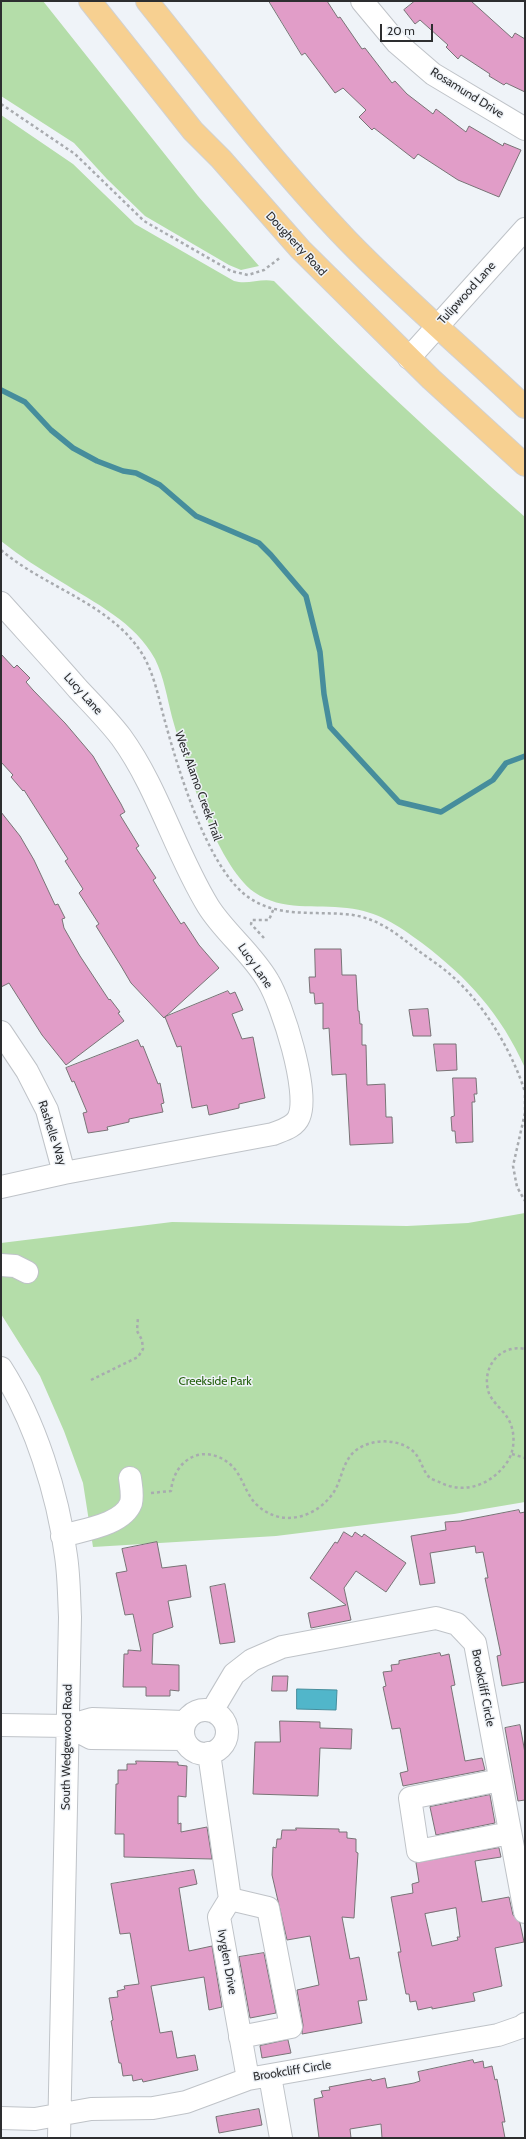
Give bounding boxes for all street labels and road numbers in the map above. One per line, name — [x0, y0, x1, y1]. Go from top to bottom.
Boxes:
street label: Rosamund Drive — [428, 65, 506, 121]
street label: Dougherty Road — [263, 209, 329, 279]
street label: Tulipwood Lane — [435, 259, 499, 327]
street label: Lucy Lane — [61, 670, 105, 718]
street label: West Alamo Creek Trail — [171, 729, 225, 843]
street label: Lucy Lane — [234, 941, 276, 991]
street label: Rashelle Way — [35, 1099, 69, 1167]
street label: Brookcliff Circle — [468, 1648, 498, 1728]
street label: South Wedgewood Road — [59, 1684, 75, 1810]
street label: Ivyglen Drive — [214, 1928, 240, 1996]
street label: Brookcliff Circle — [252, 2058, 332, 2084]

